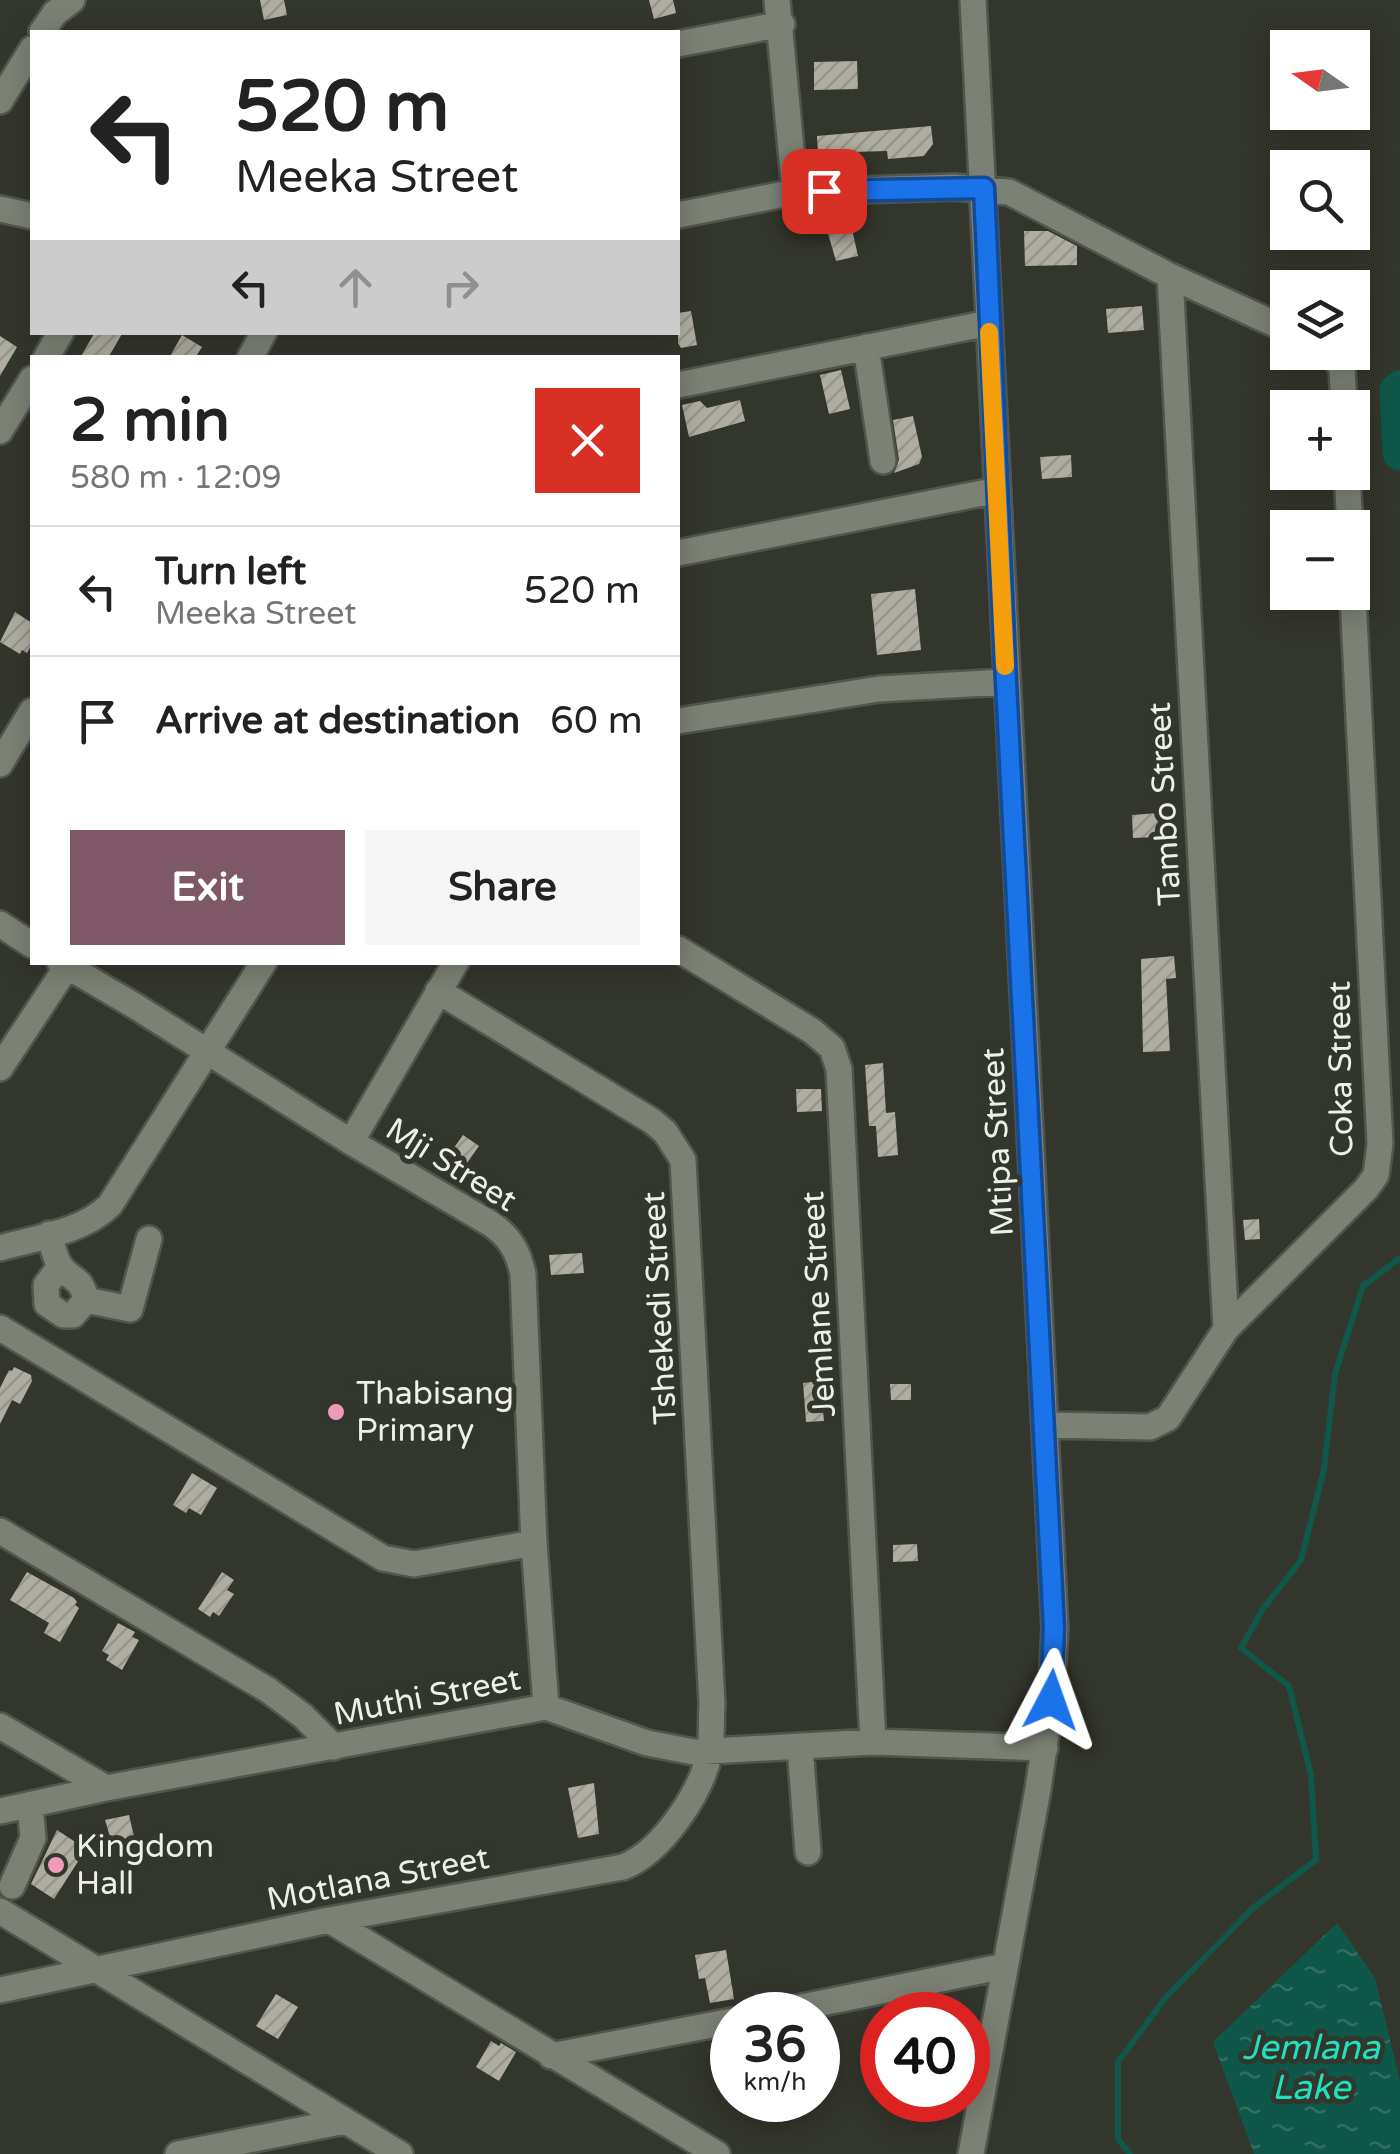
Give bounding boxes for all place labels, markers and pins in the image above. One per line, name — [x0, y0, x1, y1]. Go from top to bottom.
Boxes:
pin — [782, 149, 867, 234]
place label: Thabisang Primary — [356, 1375, 514, 1450]
marker: Thabisang Primary — [325, 1401, 347, 1423]
place label: Kingdom Hall — [76, 1828, 214, 1903]
marker: Kingdom Hall — [45, 1854, 67, 1876]

